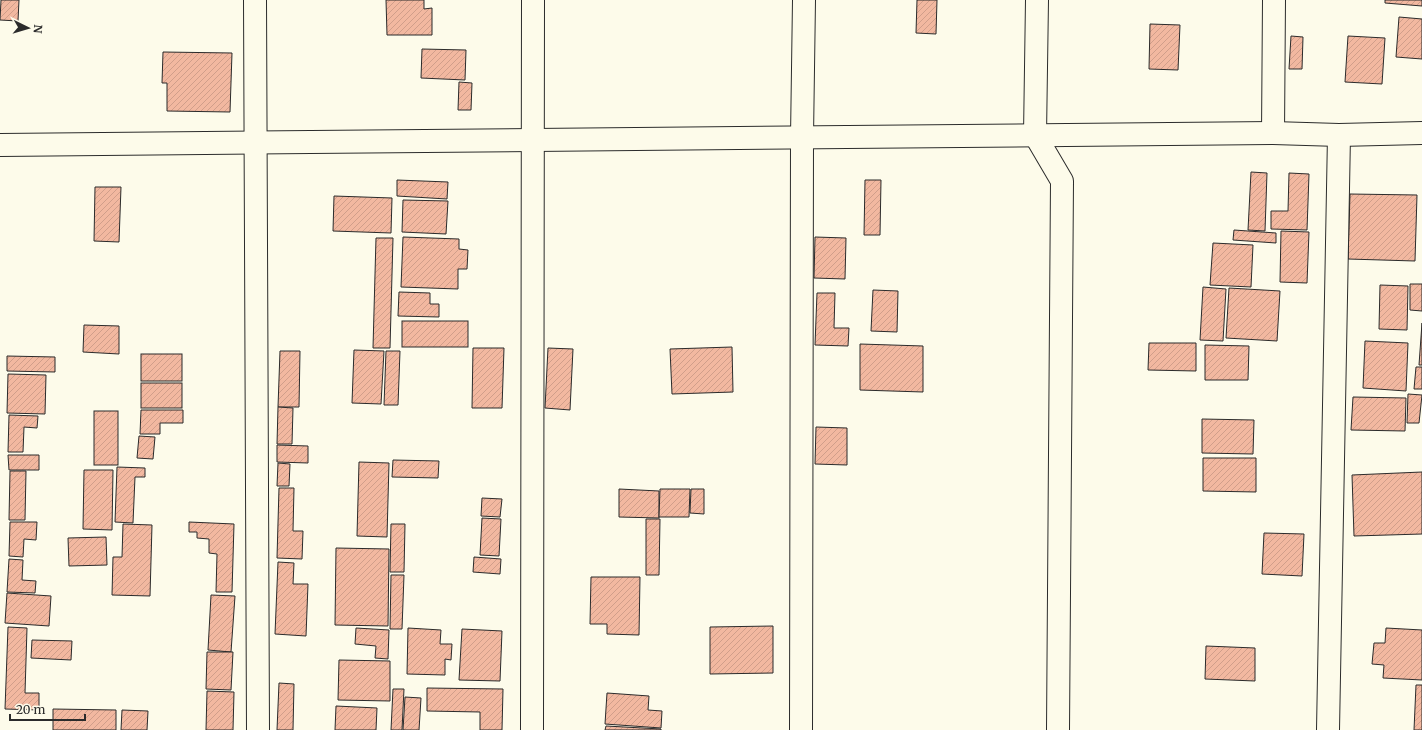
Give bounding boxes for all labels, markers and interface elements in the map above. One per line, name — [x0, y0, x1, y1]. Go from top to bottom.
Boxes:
north arrow — [8, 8, 48, 48]
text: N — [31, 24, 45, 34]
scale bar — [10, 696, 85, 722]
text: 20 m — [16, 702, 45, 717]

